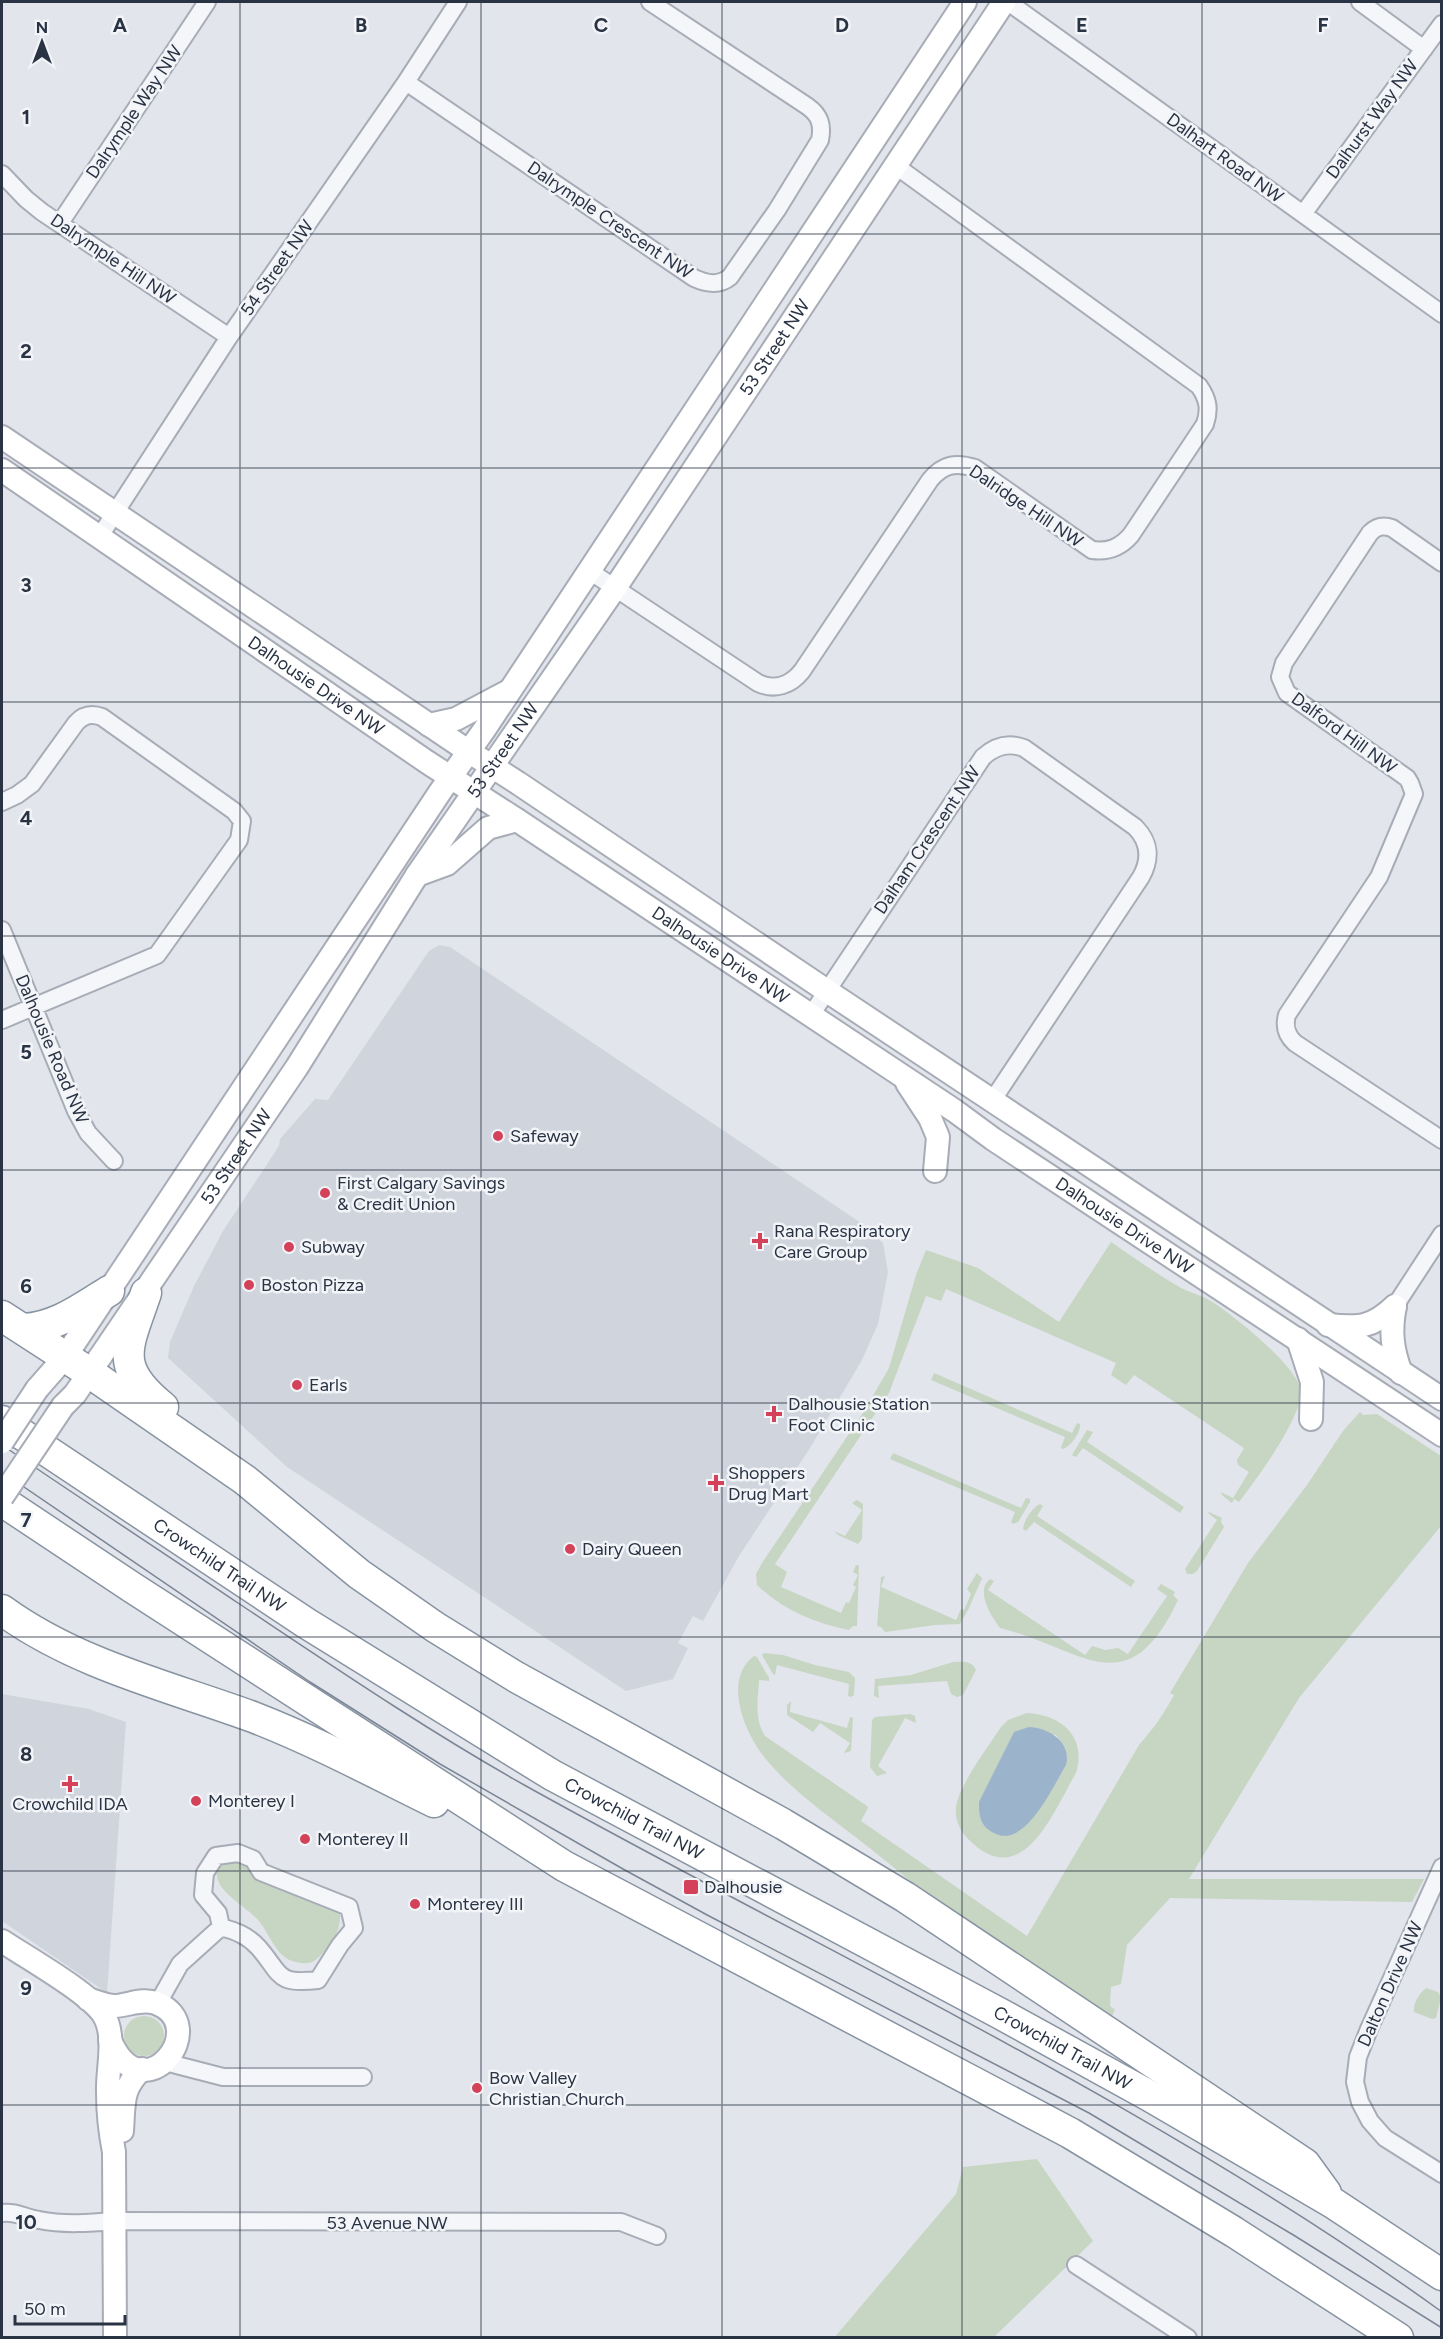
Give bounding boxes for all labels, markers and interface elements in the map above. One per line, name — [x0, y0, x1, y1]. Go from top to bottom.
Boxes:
north arrow — [12, 12, 72, 72]
text: A — [113, 13, 128, 37]
text: B — [355, 13, 367, 37]
text: C — [594, 13, 608, 37]
text: D — [835, 13, 849, 37]
text: E — [1076, 13, 1088, 37]
text: F — [1317, 13, 1329, 37]
text: N — [36, 18, 48, 37]
street label: Dalrymple Way NW — [81, 41, 187, 183]
street label: Dalhurst Way NW — [1321, 54, 1423, 183]
text: 1 — [22, 105, 30, 129]
street label: Dalhart Road NW — [1162, 108, 1288, 208]
street label: Dalrymple Crescent NW — [523, 156, 697, 284]
street label: Dalrymple Hill NW — [46, 209, 180, 309]
street label: 54 Street NW — [236, 215, 319, 320]
street label: 53 Street NW — [735, 295, 815, 400]
text: 2 — [20, 339, 32, 363]
street label: Dalridge Hill NW — [965, 460, 1088, 553]
text: 3 — [20, 573, 32, 597]
street label: Dalhousie Drive NW — [244, 631, 389, 741]
street label: Dalford Hill NW — [1287, 687, 1402, 779]
street label: 53 Street NW — [462, 698, 544, 802]
street label: Dalham Crescent NW — [869, 761, 985, 918]
text: 4 — [20, 806, 33, 830]
street label: Dalhousie Drive NW — [648, 902, 794, 1009]
street label: Dalhousie Road NW — [11, 971, 94, 1128]
text: 5 — [20, 1040, 32, 1064]
street label: 53 Street NW — [196, 1104, 277, 1209]
place label: Safeway — [510, 1125, 579, 1147]
marker: Safeway — [491, 1129, 505, 1143]
place label: First Calgary Savings & Credit Union — [337, 1172, 505, 1215]
street label: Dalhousie Drive NW — [1051, 1172, 1198, 1279]
marker: First Calgary Savings & Credit Union — [318, 1186, 332, 1200]
place label: Rana Respiratory Care Group — [774, 1220, 911, 1263]
marker: Rana Respiratory Care Group — [751, 1232, 769, 1250]
place label: Subway — [301, 1236, 365, 1258]
marker: Subway — [282, 1240, 296, 1254]
text: 6 — [20, 1274, 32, 1298]
place label: Boston Pizza — [261, 1274, 364, 1296]
marker: Boston Pizza — [242, 1278, 256, 1292]
place label: Earls — [309, 1374, 347, 1396]
marker: Earls — [290, 1378, 304, 1392]
place label: Dalhousie Station Foot Clinic — [788, 1393, 929, 1436]
marker: Dalhousie Station Foot Clinic — [765, 1405, 783, 1423]
place label: Shoppers Drug Mart — [728, 1462, 809, 1505]
marker: Shoppers Drug Mart — [709, 1476, 723, 1490]
text: 7 — [20, 1508, 32, 1532]
street label: Crowchild Trail NW — [149, 1514, 290, 1618]
place label: Dairy Queen — [582, 1538, 682, 1560]
marker: Dairy Queen — [563, 1542, 577, 1556]
text: 8 — [20, 1742, 32, 1766]
street label: Crowchild Trail NW — [561, 1773, 708, 1865]
marker: Crowchild IDA — [63, 1777, 77, 1791]
place label: Monterey I — [208, 1790, 295, 1812]
place label: Crowchild IDA — [12, 1793, 128, 1815]
marker: Monterey I — [189, 1794, 203, 1808]
place label: Monterey II — [317, 1828, 409, 1850]
marker: Monterey II — [298, 1832, 312, 1846]
place label: Dalhousie — [704, 1876, 783, 1898]
marker: Dalhousie — [682, 1878, 700, 1896]
place label: Monterey III — [427, 1893, 524, 1915]
marker: Monterey III — [408, 1897, 422, 1911]
street label: Dalton Drive NW — [1353, 1917, 1428, 2050]
text: 9 — [20, 1976, 32, 2000]
street label: Crowchild Trail NW — [990, 2001, 1136, 2095]
place label: Bow Valley Christian Church — [489, 2067, 624, 2110]
marker: Bow Valley Christian Church — [470, 2081, 484, 2095]
text: 10 — [15, 2210, 37, 2234]
street label: 53 Avenue NW — [326, 2212, 448, 2234]
scale bar — [15, 2288, 124, 2326]
text: 50 m — [24, 2298, 66, 2320]

